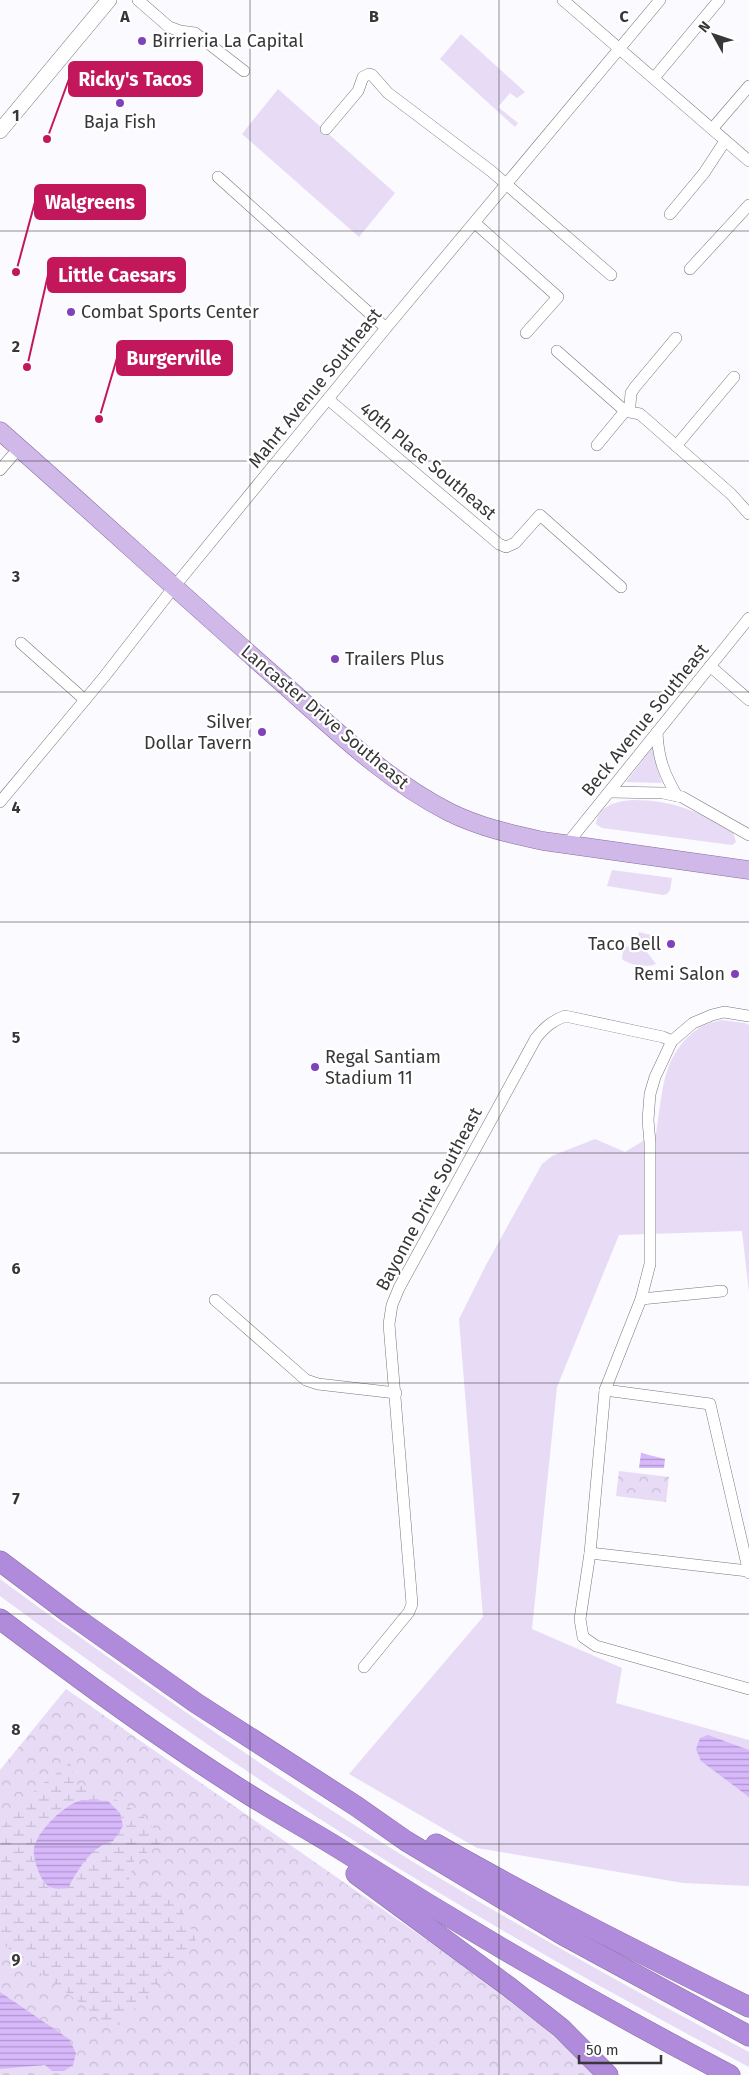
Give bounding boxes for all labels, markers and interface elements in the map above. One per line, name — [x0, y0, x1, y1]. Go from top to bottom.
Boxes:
text: A — [119, 7, 130, 26]
text: B — [369, 7, 379, 26]
text: C — [619, 7, 629, 26]
north arrow — [689, 10, 739, 60]
text: N — [695, 18, 714, 36]
place label: Birrieria La Capital — [152, 30, 303, 52]
marker: Birrieria La Capital — [136, 35, 148, 47]
callout: Ricky's Tacos — [69, 62, 202, 96]
text: Ricky's Tacos — [78, 68, 192, 91]
marker: Baja Fish — [114, 97, 126, 109]
text: 1 — [12, 106, 20, 125]
place label: Baja Fish — [84, 111, 156, 133]
callout: Walgreens — [35, 185, 145, 219]
text: Walgreens — [45, 191, 135, 214]
callout: Little Caesars — [48, 258, 185, 292]
text: Little Caesars — [58, 264, 176, 287]
place label: Combat Sports Center — [81, 301, 259, 323]
street label: Mahrt Avenue Southeast — [244, 303, 387, 472]
marker: Combat Sports Center — [65, 306, 77, 318]
text: 2 — [12, 337, 20, 356]
callout: Burgerville — [117, 341, 232, 375]
text: Burgerville — [127, 347, 221, 370]
street label: 40th Place Southeast — [355, 397, 501, 525]
text: 3 — [11, 567, 20, 586]
street label: Beck Avenue Southeast — [577, 639, 714, 801]
street label: Lancaster Drive Southeast — [237, 640, 414, 794]
place label: Trailers Plus — [345, 648, 444, 670]
marker: Trailers Plus — [329, 653, 341, 665]
place label: Silver Dollar Tavern — [144, 711, 252, 754]
marker: Silver Dollar Tavern — [256, 726, 268, 738]
text: 4 — [11, 798, 21, 817]
place label: Taco Bell — [588, 933, 661, 955]
marker: Taco Bell — [665, 938, 677, 950]
place label: Remi Salon — [634, 963, 725, 985]
marker: Remi Salon — [729, 968, 741, 980]
text: 5 — [12, 1028, 21, 1047]
place label: Regal Santiam Stadium 11 — [325, 1046, 441, 1089]
marker: Regal Santiam Stadium 11 — [309, 1061, 321, 1073]
street label: Bayonne Drive Southeast — [371, 1103, 487, 1294]
text: 6 — [11, 1259, 21, 1278]
text: 7 — [12, 1489, 20, 1508]
text: 8 — [11, 1720, 21, 1739]
text: 9 — [12, 1950, 21, 1969]
scale bar — [579, 2032, 662, 2064]
text: 50 m — [586, 2041, 619, 2059]

